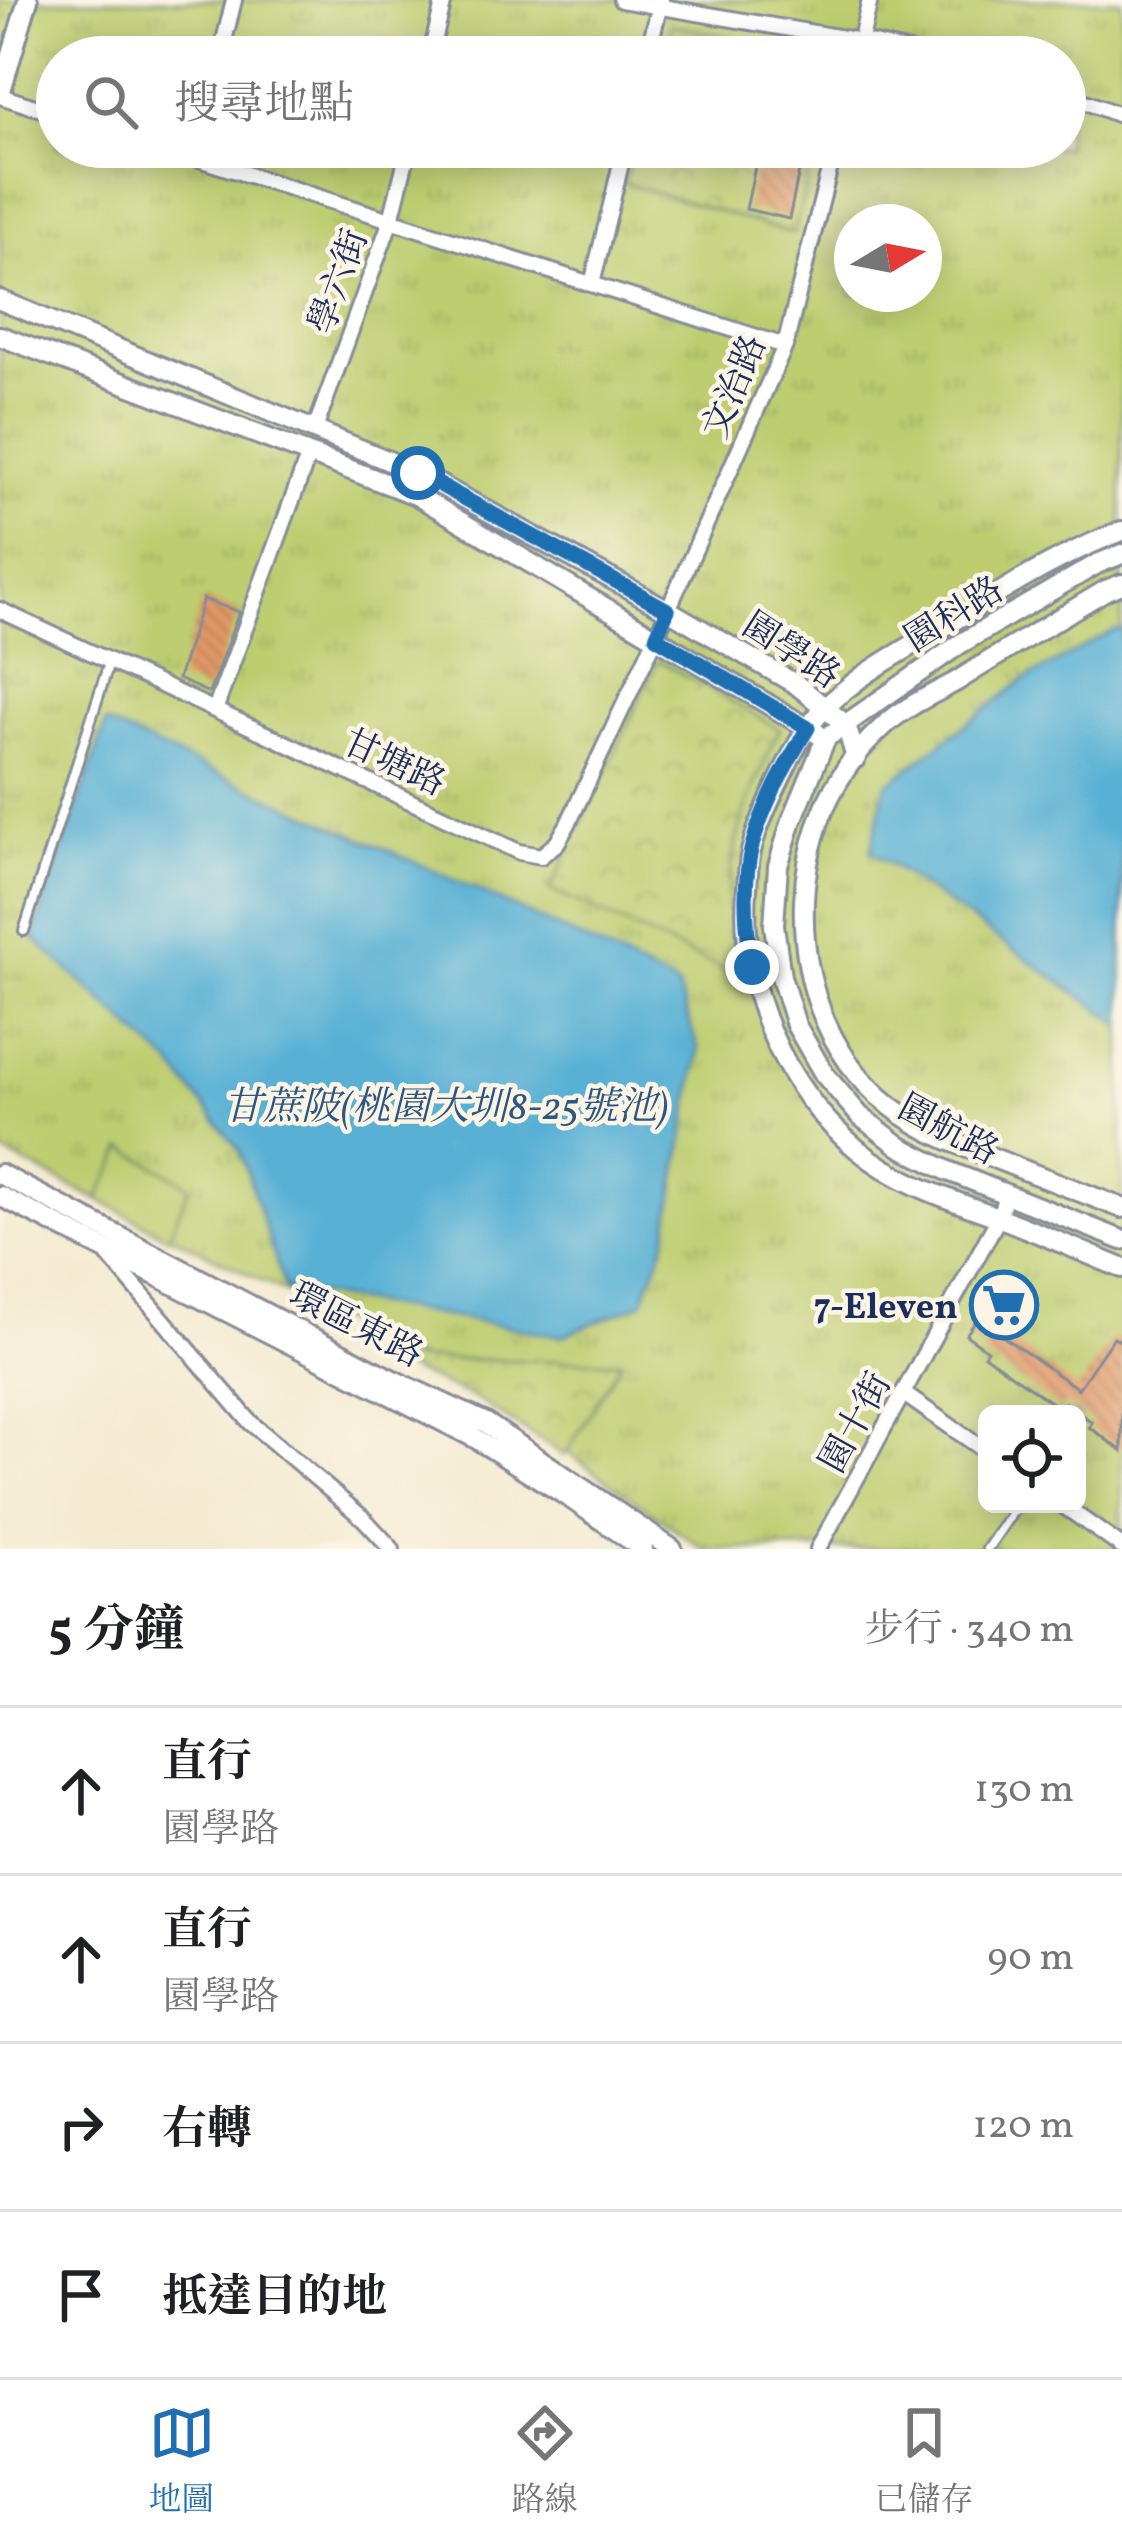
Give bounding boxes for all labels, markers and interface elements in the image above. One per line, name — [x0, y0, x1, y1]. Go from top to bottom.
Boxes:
search box — [36, 36, 1086, 168]
icon: search — [78, 69, 144, 135]
text: 搜尋地點 — [174, 75, 354, 138]
north arrow — [834, 204, 942, 312]
street label: 學六街 — [299, 223, 383, 342]
street label: 文治路 — [693, 328, 781, 447]
route start — [391, 446, 445, 500]
street label: 園科路 — [896, 567, 1014, 666]
street label: 園學路 — [731, 602, 849, 703]
street label: 甘塘路 — [334, 719, 453, 810]
route end — [725, 940, 779, 994]
water label: 甘蔗陂(桃園大圳8-25號池) — [223, 1082, 669, 1136]
street label: 園航路 — [888, 1084, 1007, 1179]
supermarket icon: 7-Eleven — [969, 1270, 1039, 1340]
street label: 環區東路 — [280, 1272, 431, 1382]
place label: 7-Eleven — [814, 1284, 958, 1334]
street label: 園十街 — [809, 1365, 906, 1483]
map controls — [978, 1405, 1086, 1513]
button: locate — [978, 1405, 1086, 1513]
text: 5 分鐘 — [48, 1597, 185, 1668]
text: 步行 · 340 m — [864, 1604, 1074, 1658]
text: 直行 — [162, 1733, 252, 1796]
icon: ahead — [48, 1758, 114, 1824]
text: 130 m — [974, 1764, 1074, 1818]
text: 園學路 — [162, 1804, 279, 1858]
text: 直行 — [162, 1901, 252, 1964]
icon: ahead — [48, 1926, 114, 1992]
text: 90 m — [987, 1932, 1074, 1986]
text: 園學路 — [162, 1972, 279, 2026]
icon: right — [48, 2094, 114, 2160]
text: 右轉 — [162, 2100, 252, 2163]
text: 120 m — [973, 2100, 1074, 2154]
icon: arrive — [48, 2262, 114, 2328]
text: 抵達目的地 — [162, 2268, 387, 2331]
tab: 地圖 — [149, 2400, 215, 2525]
tab: 路線 — [512, 2400, 578, 2525]
tab: 已儲存 — [875, 2400, 974, 2525]

